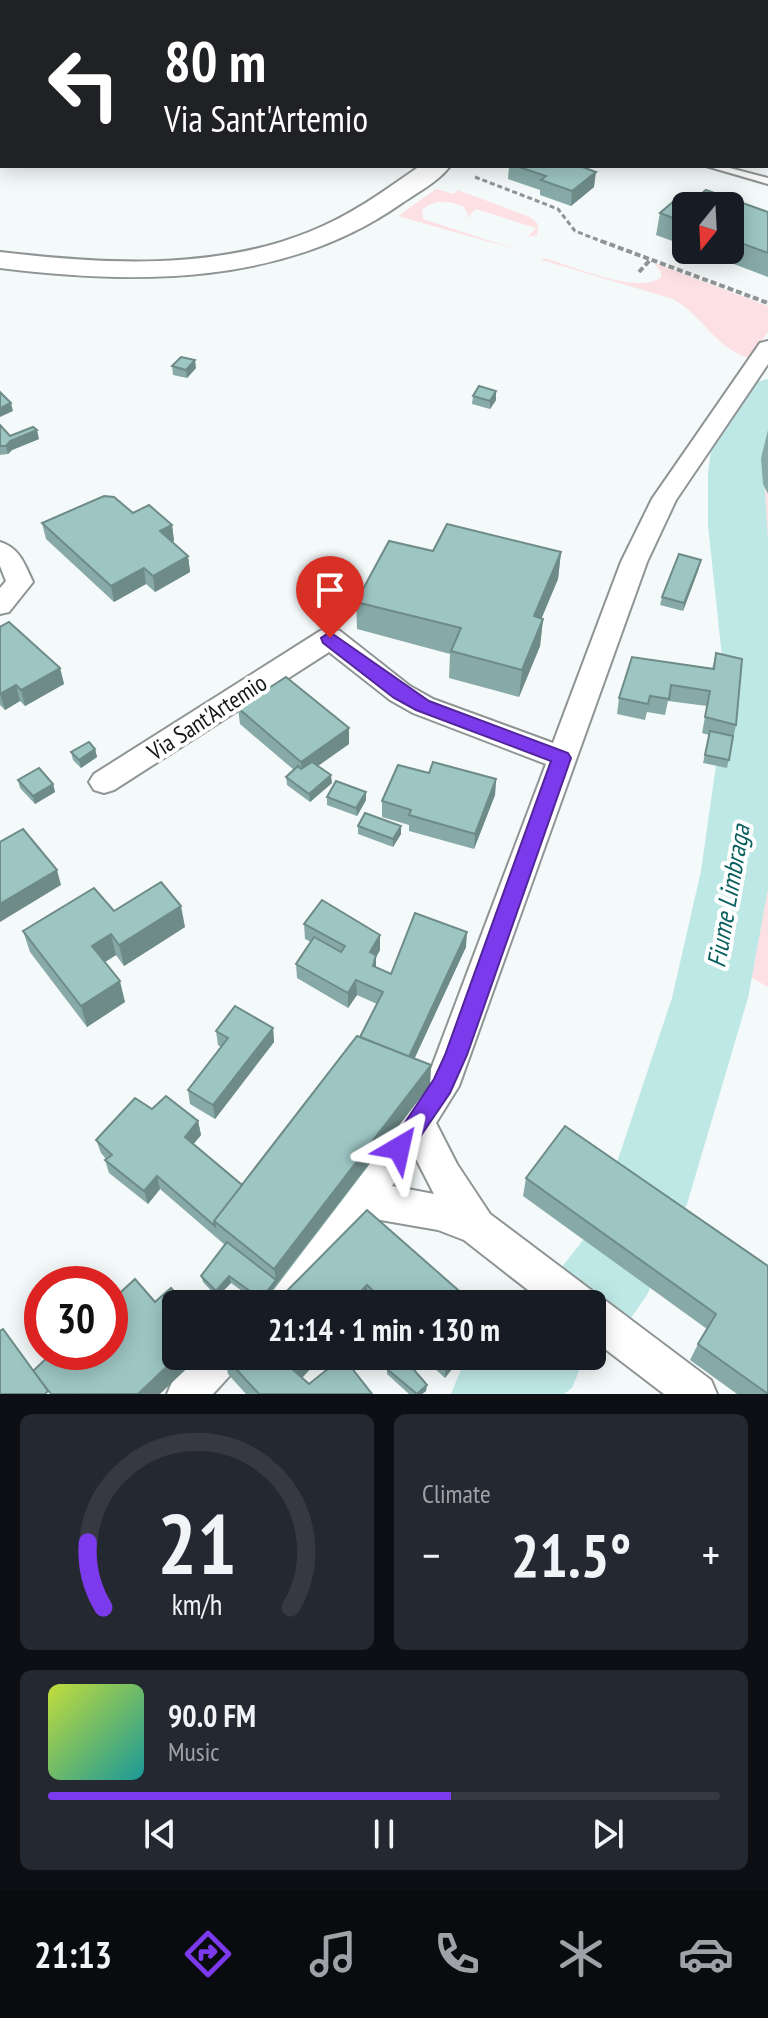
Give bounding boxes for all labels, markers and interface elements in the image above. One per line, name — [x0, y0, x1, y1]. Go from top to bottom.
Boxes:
text: 80 m — [164, 25, 266, 97]
icon: left — [32, 32, 136, 136]
text: Via Sant'Artemio — [164, 95, 368, 142]
north arrow — [672, 192, 744, 264]
map controls — [672, 192, 744, 264]
pin — [296, 556, 364, 638]
icon: arrive — [308, 568, 352, 612]
street label: Via Sant'Artemio — [141, 667, 272, 768]
water label: Fiume Limbraga — [699, 820, 757, 970]
position arrow — [357, 1106, 441, 1190]
speed limit sign: 30 — [24, 1266, 128, 1370]
text: 21:14 · 1 min · 130 m — [268, 1310, 500, 1349]
text: Climate — [422, 1477, 491, 1510]
text: 21 — [157, 1489, 237, 1597]
text: 21.5° — [511, 1516, 631, 1594]
text: − — [422, 1526, 440, 1583]
text: + — [702, 1526, 720, 1583]
text: km/h — [172, 1586, 222, 1623]
text: 90.0 FM — [168, 1696, 256, 1735]
text: Music — [168, 1735, 220, 1768]
icon: previous — [138, 1812, 182, 1856]
icon: pause — [362, 1812, 406, 1856]
icon: next — [586, 1812, 630, 1856]
icon: directions — [180, 1926, 236, 1982]
icon: music — [305, 1926, 361, 1982]
icon: phone — [429, 1926, 485, 1982]
icon: climate — [553, 1926, 609, 1982]
icon: car — [678, 1926, 734, 1982]
text: 21:13 — [34, 1931, 112, 1978]

